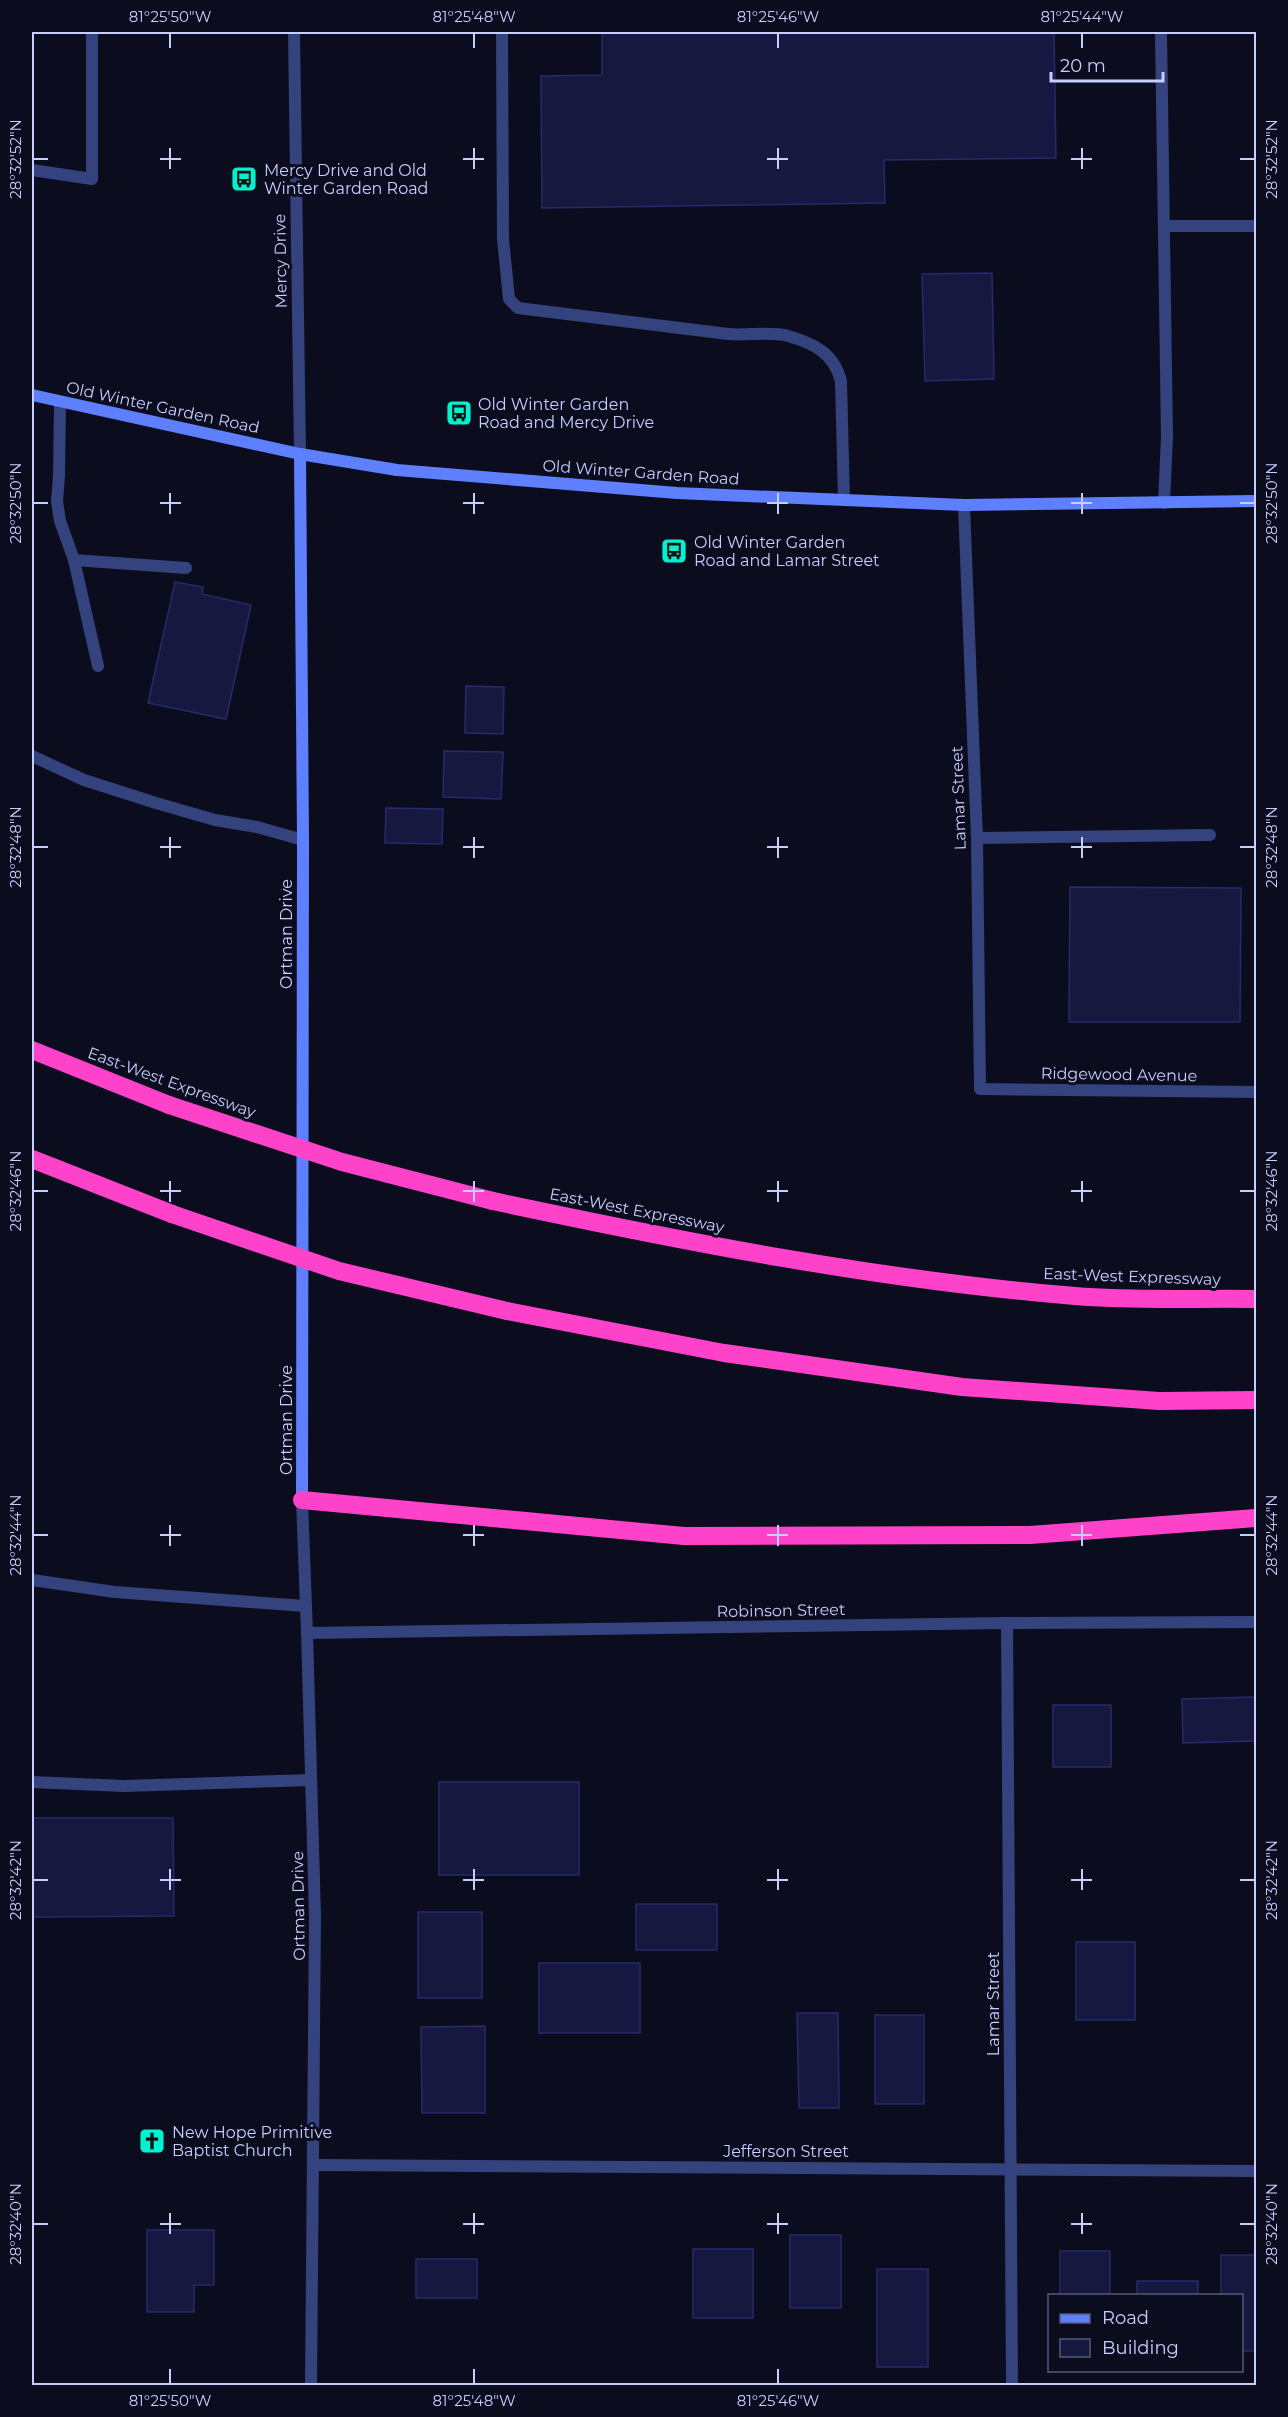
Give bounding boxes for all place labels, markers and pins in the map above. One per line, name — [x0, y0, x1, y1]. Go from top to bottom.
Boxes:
place label: Mercy Drive and Old Winter Garden Road — [264, 161, 428, 198]
bus stop icon: Mercy Drive and Old Winter Garden Road — [229, 164, 259, 194]
place label: Old Winter Garden Road and Mercy Drive — [478, 395, 654, 432]
bus stop icon: Old Winter Garden Road and Mercy Drive — [444, 398, 474, 428]
place label: Old Winter Garden Road and Lamar Street — [694, 533, 880, 570]
bus stop icon: Old Winter Garden Road and Lamar Street — [659, 536, 689, 566]
place label: New Hope Primitive Baptist Church — [172, 2123, 332, 2160]
church icon: New Hope Primitive Baptist Church — [137, 2126, 167, 2156]

